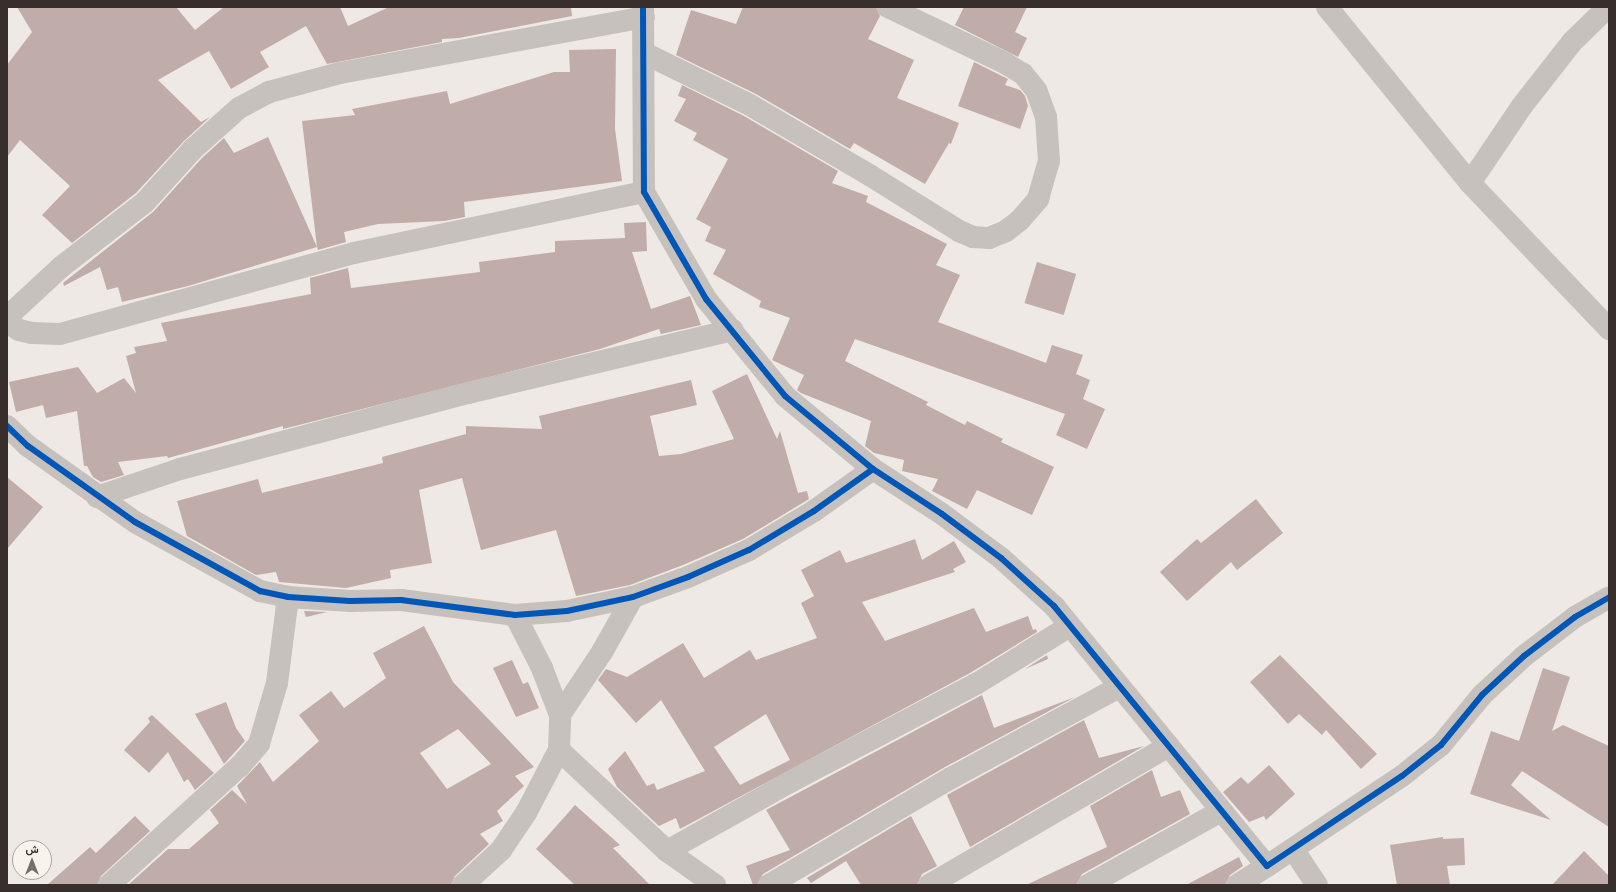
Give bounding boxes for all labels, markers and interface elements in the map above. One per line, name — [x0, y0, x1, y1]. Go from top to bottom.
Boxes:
north arrow — [12, 840, 52, 880]
text: ش — [25, 842, 39, 856]

